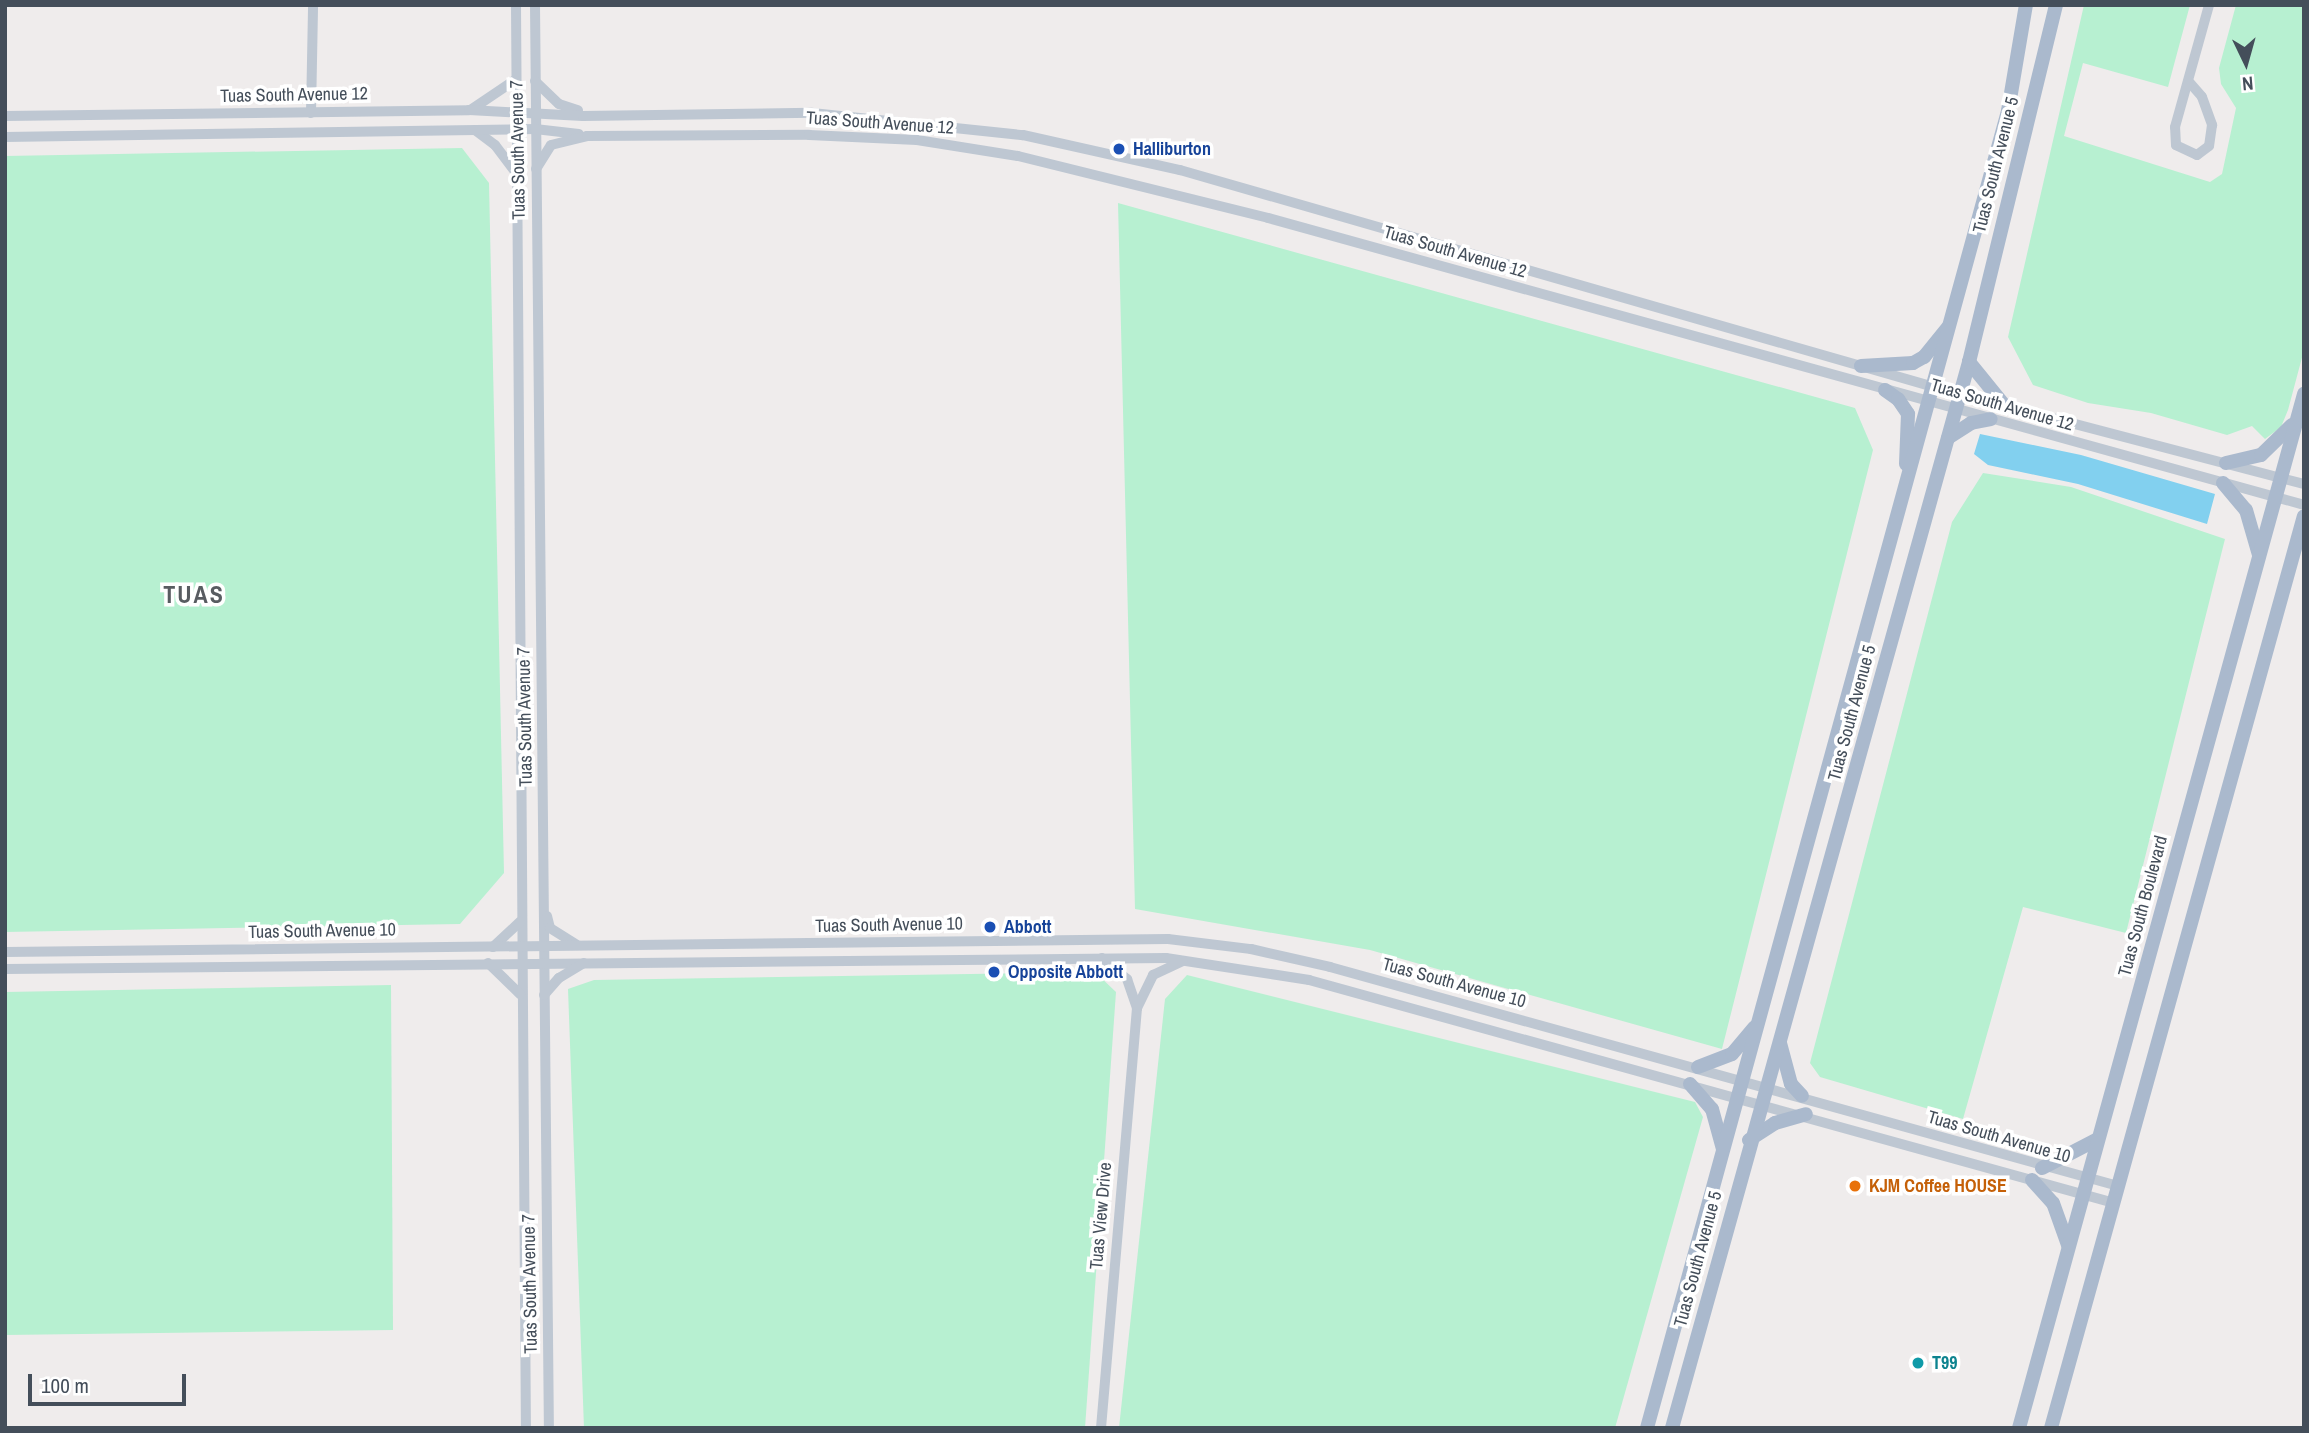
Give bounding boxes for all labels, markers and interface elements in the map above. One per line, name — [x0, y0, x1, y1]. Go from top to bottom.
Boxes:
north arrow — [2211, 28, 2281, 98]
text: N — [2241, 70, 2255, 97]
street label: Tuas South Avenue 7 — [506, 80, 530, 220]
street label: Tuas South Avenue 12 — [219, 83, 369, 107]
street label: Tuas South Avenue 5 — [1969, 94, 2023, 236]
street label: Tuas South Avenue 12 — [805, 107, 955, 139]
place label: Halliburton — [1133, 138, 1211, 160]
marker: Halliburton — [1111, 141, 1127, 157]
street label: Tuas South Avenue 12 — [1381, 221, 1529, 283]
street label: Tuas South Avenue 12 — [1928, 374, 2076, 436]
district label: TUAS — [164, 581, 224, 609]
street label: Tuas South Avenue 5 — [1823, 642, 1881, 784]
street label: Tuas South Avenue 7 — [513, 647, 537, 787]
street label: Tuas South Boulevard — [2114, 833, 2172, 979]
street label: Tuas South Avenue 10 — [814, 913, 964, 937]
place label: Abbott — [1004, 916, 1052, 938]
street label: Tuas South Avenue 10 — [247, 919, 397, 943]
marker: Abbott — [982, 919, 998, 935]
street label: Tuas South Avenue 10 — [1379, 953, 1529, 1013]
place label: Opposite Abbott — [1008, 961, 1124, 983]
marker: Opposite Abbott — [986, 964, 1002, 980]
street label: Tuas South Avenue 10 — [1925, 1106, 2073, 1168]
street label: Tuas View Drive — [1086, 1161, 1116, 1271]
place label: KJM Coffee HOUSE — [1869, 1175, 2007, 1197]
marker: KJM Coffee HOUSE — [1847, 1178, 1863, 1194]
street label: Tuas South Avenue 5 — [1669, 1188, 1727, 1330]
street label: Tuas South Avenue 7 — [518, 1214, 542, 1354]
place label: T99 — [1932, 1352, 1957, 1374]
marker: T99 — [1910, 1355, 1926, 1371]
scale bar — [32, 1360, 189, 1404]
text: 100 m — [41, 1371, 89, 1400]

